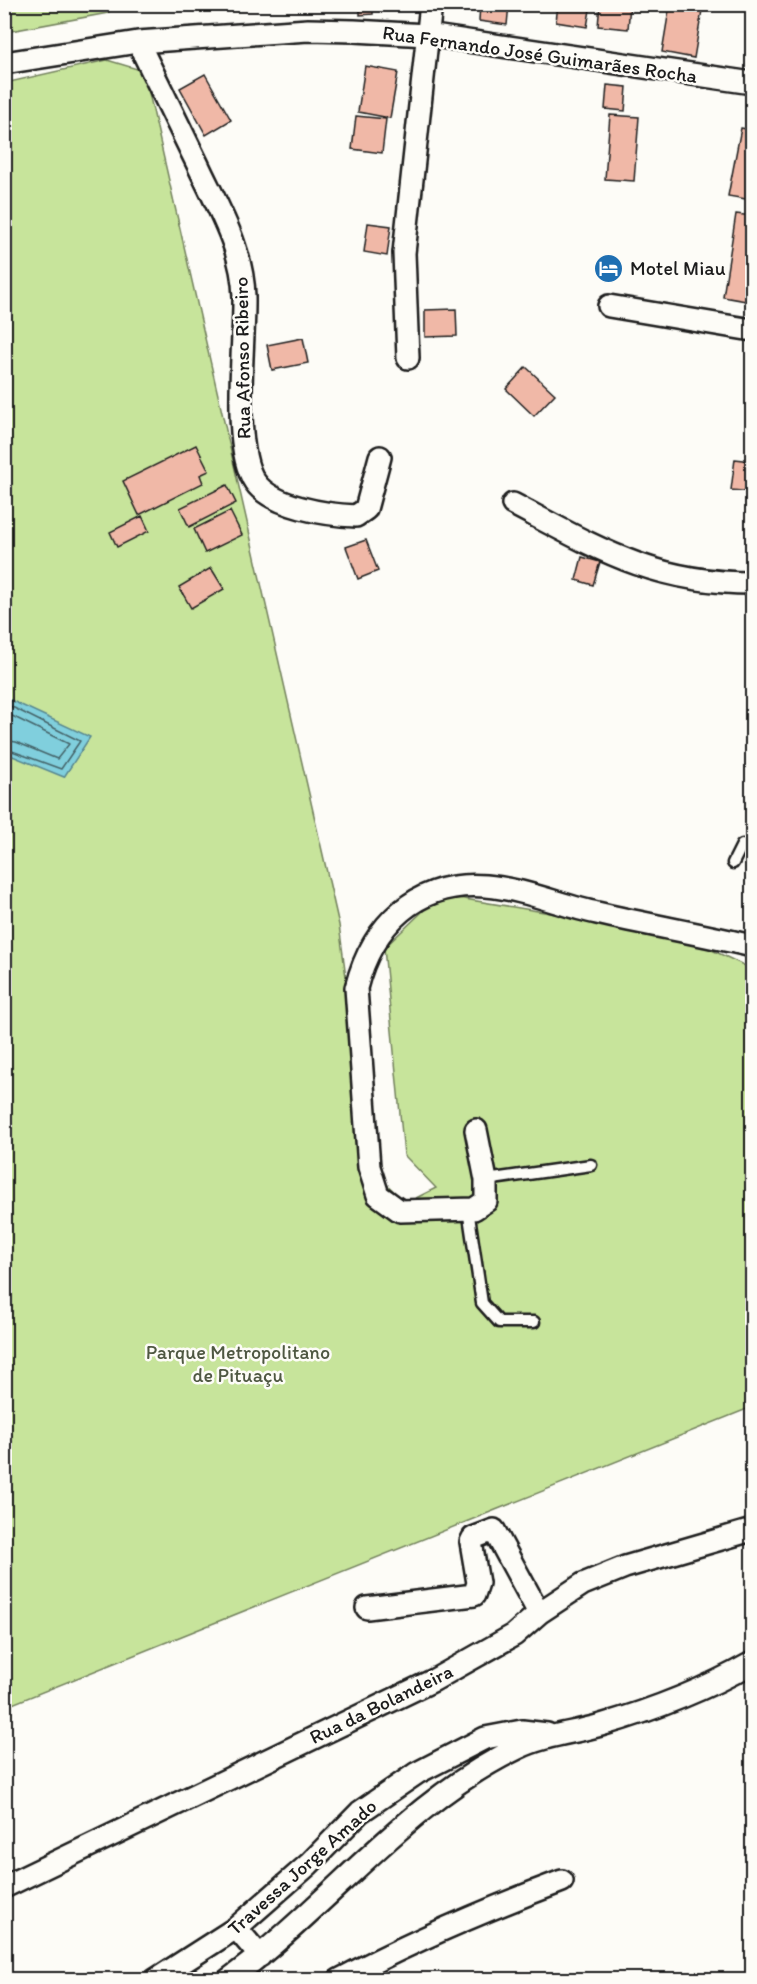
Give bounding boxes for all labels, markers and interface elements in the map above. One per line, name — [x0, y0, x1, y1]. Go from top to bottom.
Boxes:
street label: Rua Fernando José Guimarães Rocha — [381, 20, 700, 88]
hotel icon: Motel Miau — [593, 252, 625, 284]
place label: Motel Miau — [630, 256, 726, 280]
street label: Rua Afonso Ribeiro — [229, 277, 255, 439]
park label: Parque Metropolitano de Pituaçu — [146, 1340, 330, 1387]
street label: Rua da Bolandeira — [305, 1659, 457, 1749]
street label: Travessa Jorge Amado — [223, 1794, 381, 1940]

